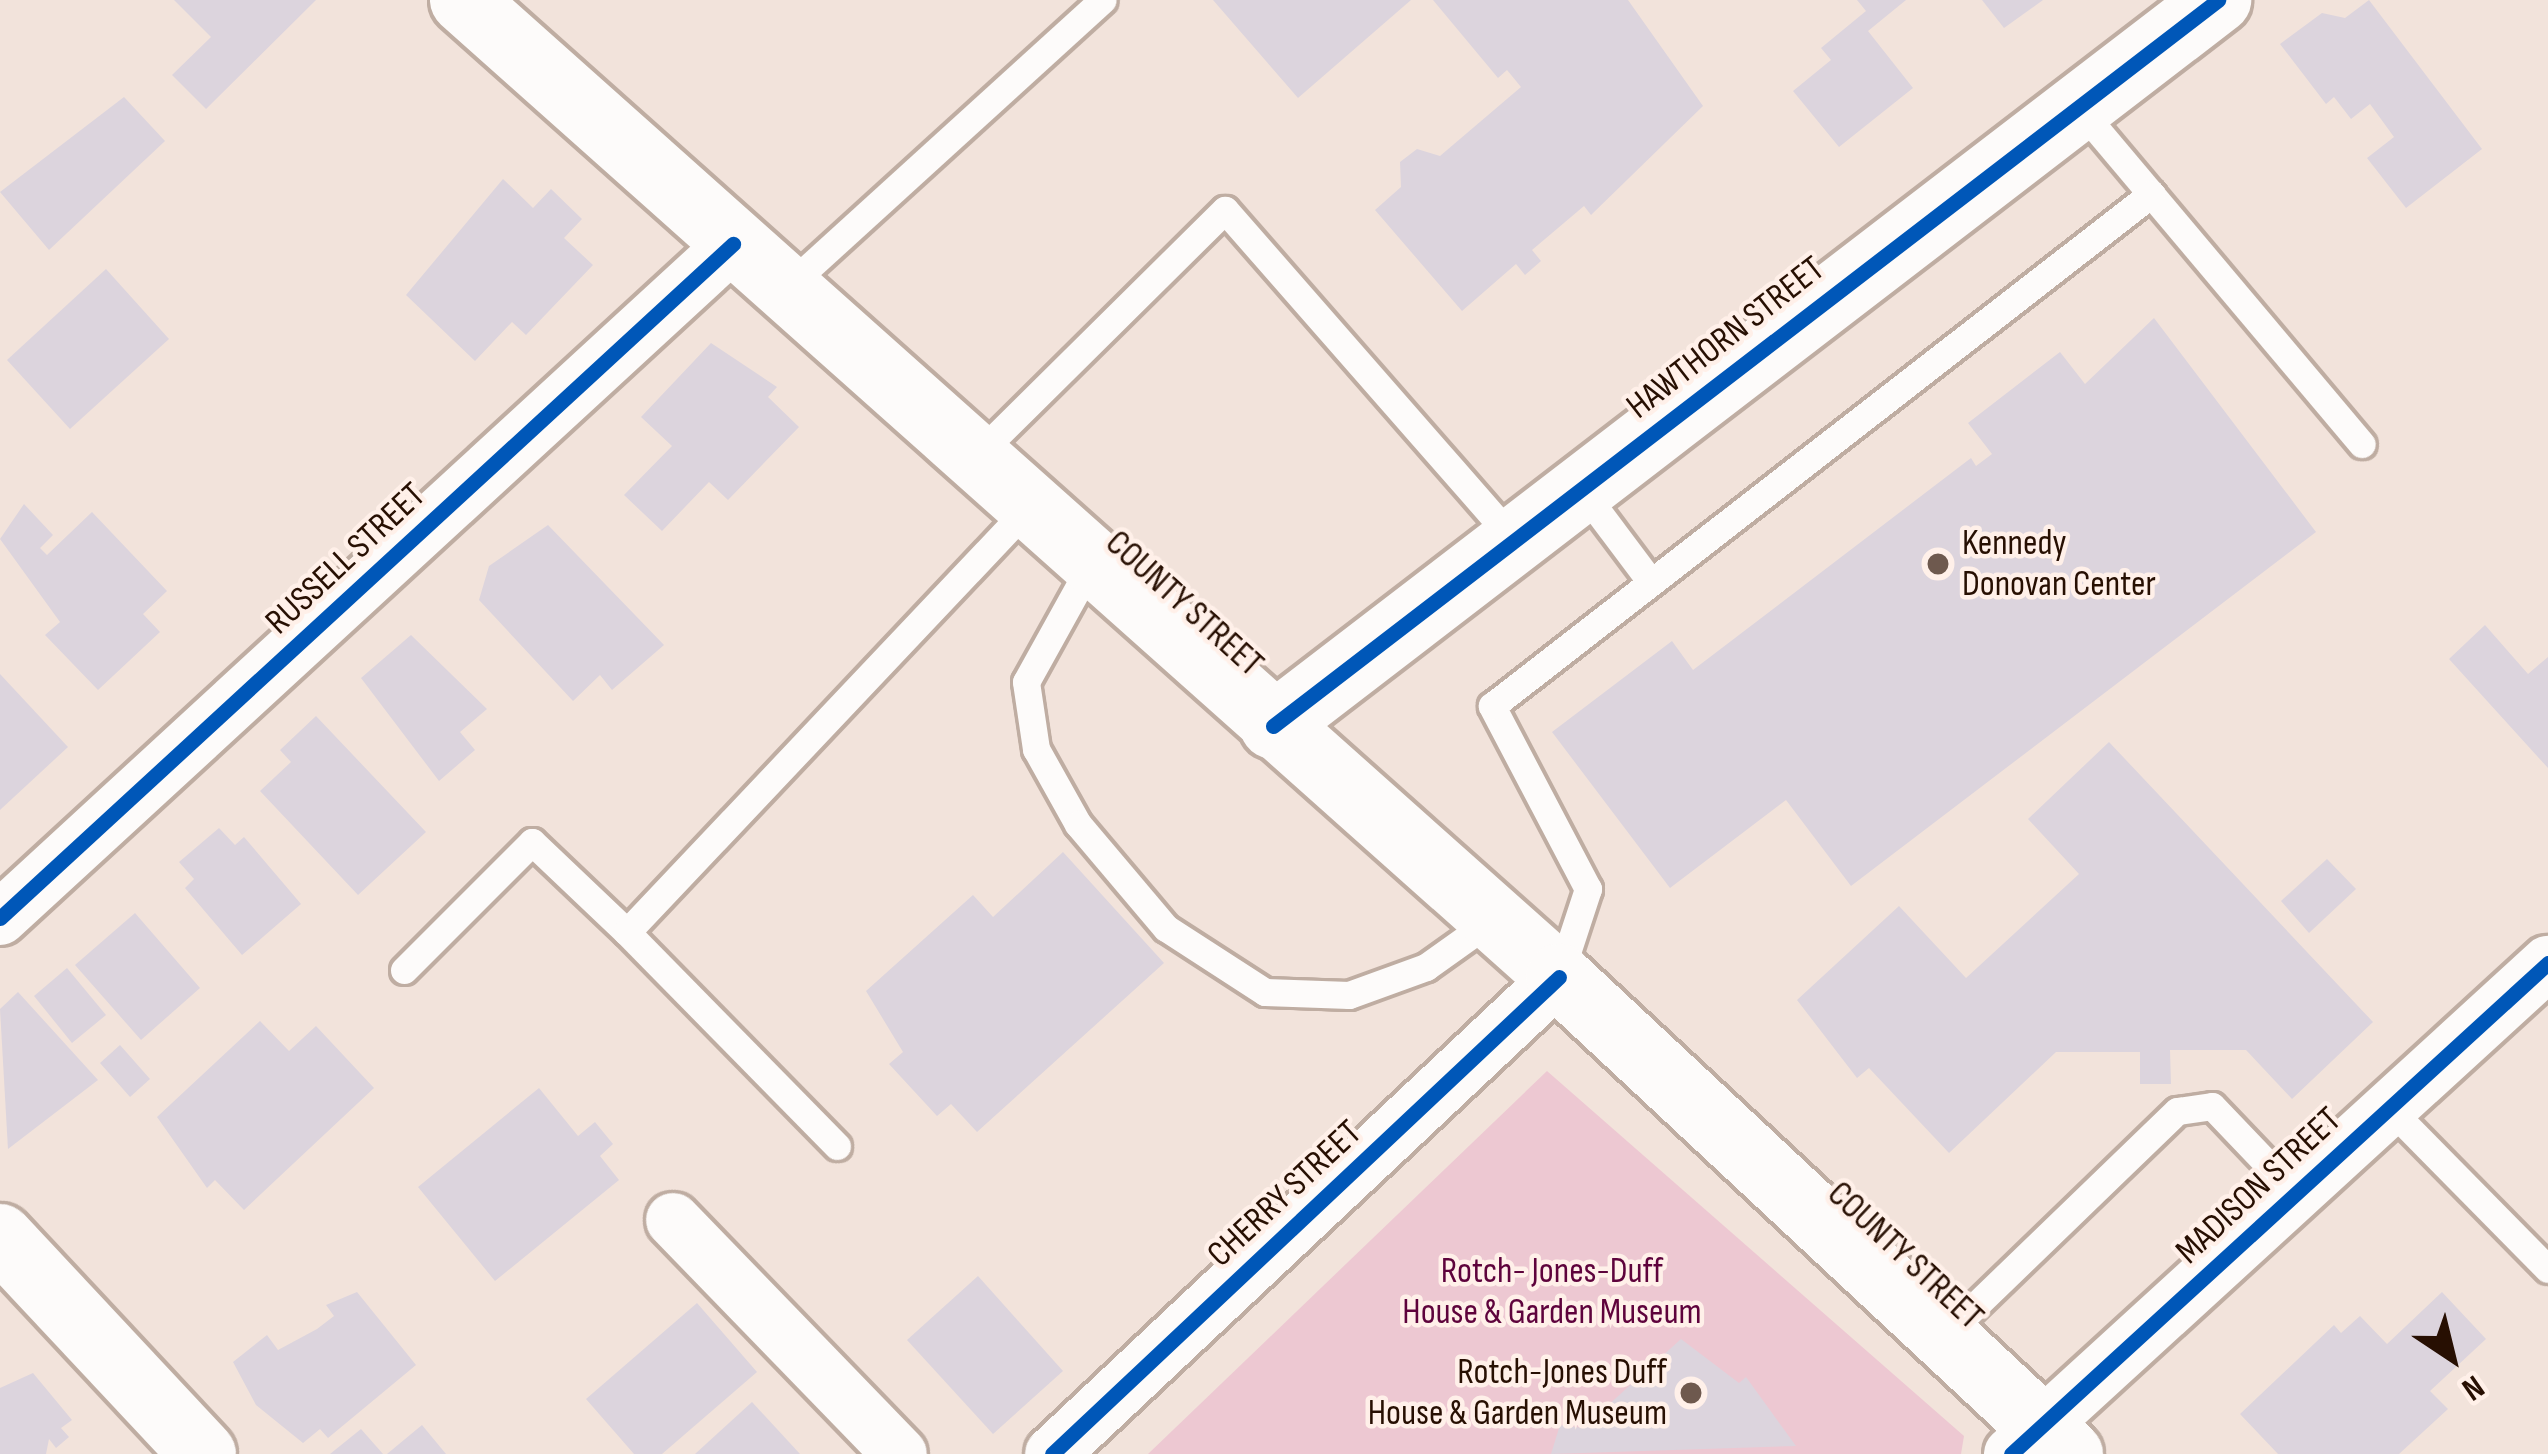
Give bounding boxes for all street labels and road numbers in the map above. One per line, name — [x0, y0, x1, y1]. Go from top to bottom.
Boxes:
street label: HAWTHORN STREET — [1619, 248, 1833, 428]
street label: RUSSELL STREET — [257, 474, 435, 644]
street label: COUNTY STREET — [1096, 522, 1272, 686]
street label: MADISON STREET — [2168, 1099, 2350, 1273]
street label: CHERRY STREET — [1199, 1112, 1371, 1276]
street label: COUNTY STREET — [1818, 1173, 1992, 1339]

